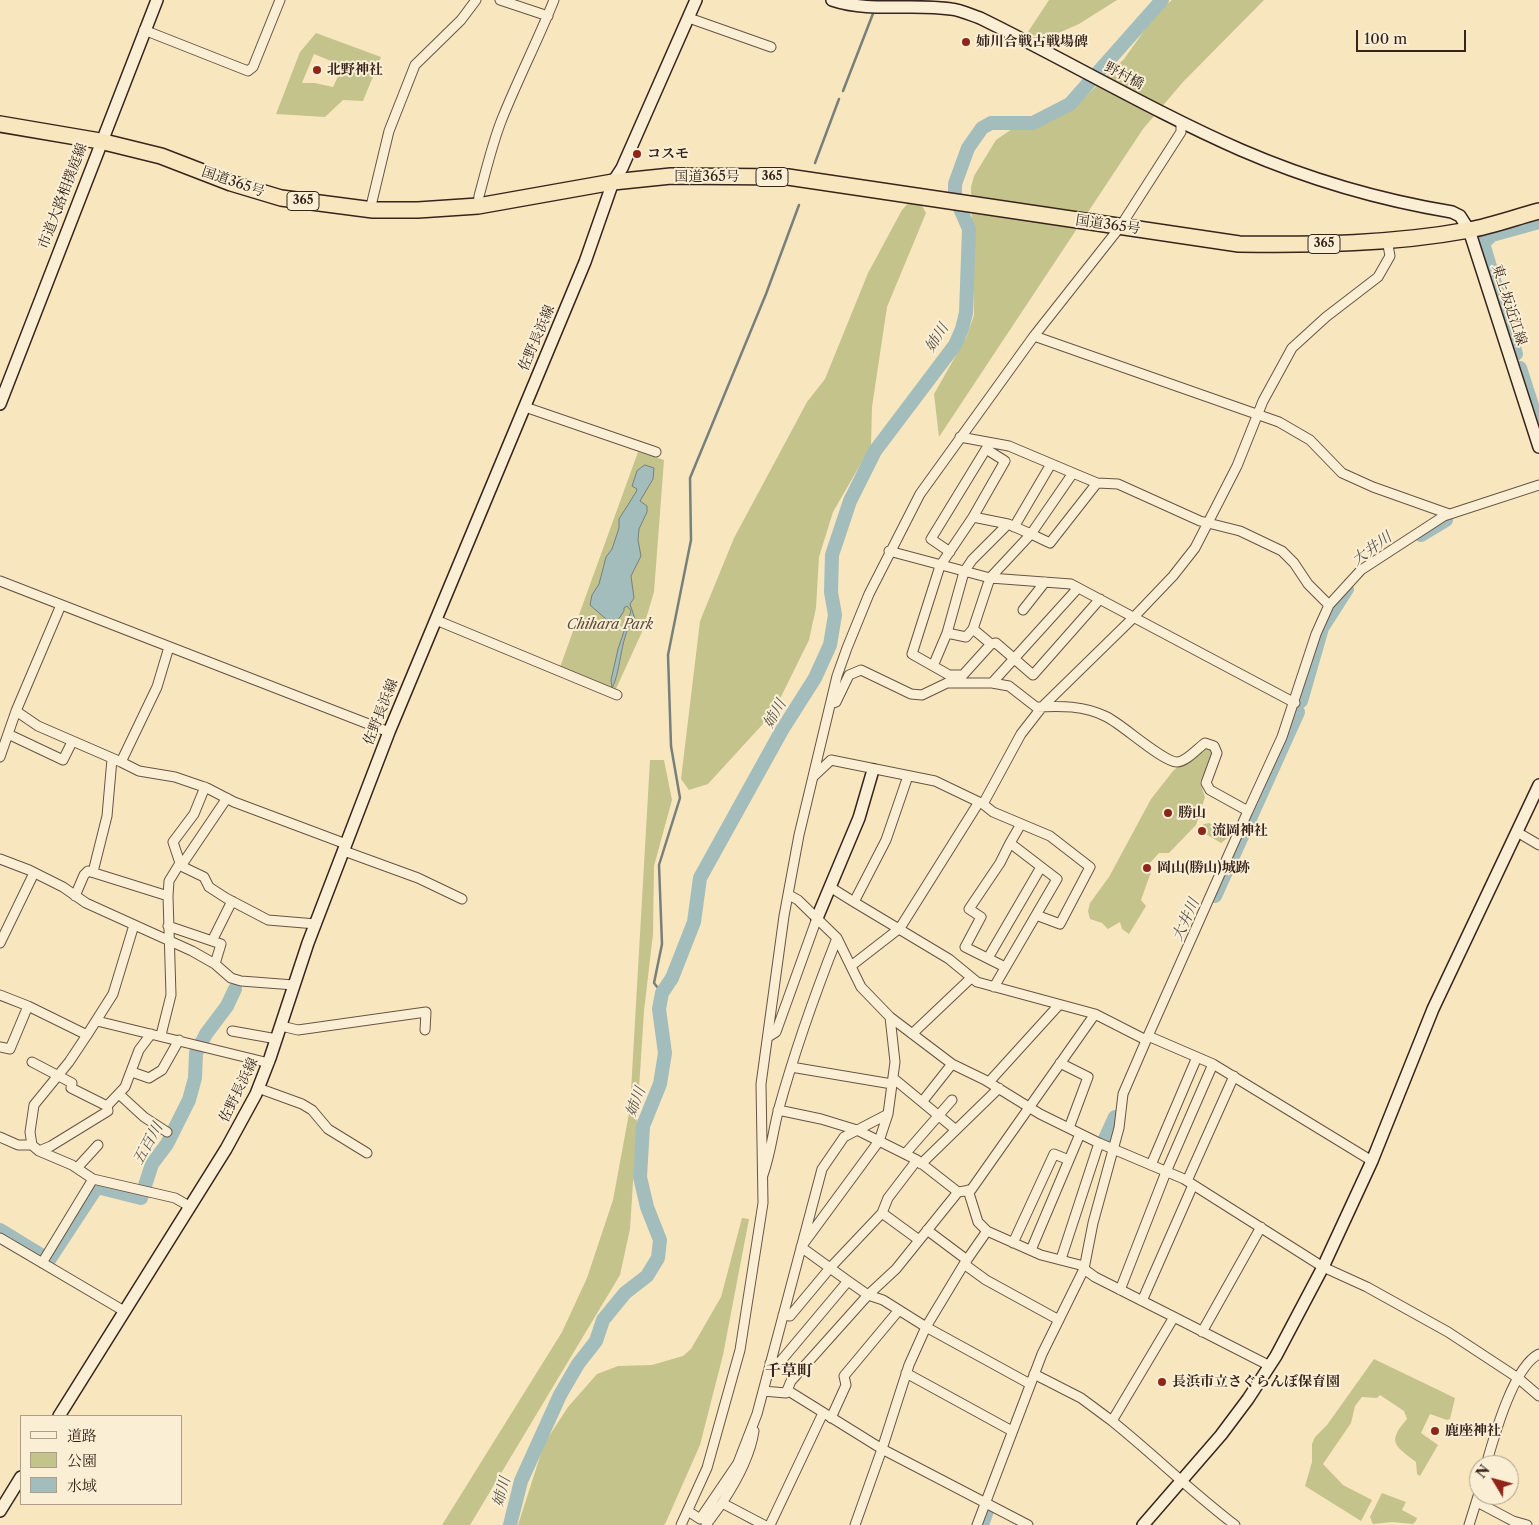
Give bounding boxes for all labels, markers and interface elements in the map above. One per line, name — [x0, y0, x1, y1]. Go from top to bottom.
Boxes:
scale bar — [1359, 20, 1469, 52]
text: 100 m — [1364, 29, 1407, 48]
place label: 姉川合戦古戦場碑 — [976, 34, 1088, 50]
marker: 姉川合戦古戦場碑 — [960, 36, 972, 48]
street label: 野村橋 — [1102, 59, 1146, 93]
place label: 北野神社 — [327, 62, 383, 78]
marker: 北野神社 — [311, 64, 323, 76]
street label: 市道大路相撲庭線 — [35, 141, 91, 251]
place label: コスモ — [647, 146, 689, 162]
marker: コスモ — [631, 148, 643, 160]
street label: 国道365号 — [199, 163, 267, 201]
road number: 365 — [756, 168, 788, 186]
street label: 国道365号 — [674, 169, 740, 185]
road number: 365 — [287, 192, 319, 210]
street label: 国道365号 — [1074, 212, 1142, 238]
road number: 365 — [1308, 234, 1340, 253]
street label: 東上坂近江線 — [1488, 262, 1530, 348]
street label: 佐野長浜線 — [516, 303, 558, 373]
water label: 姉川 — [921, 321, 953, 355]
water label: 大井川 — [1349, 528, 1395, 570]
park label: Chihara Park — [567, 617, 653, 633]
street label: 佐野長浜線 — [360, 676, 402, 748]
water label: 姉川 — [760, 697, 790, 731]
place label: 勝山 — [1178, 805, 1206, 821]
marker: 勝山 — [1162, 807, 1174, 819]
place label: 流岡神社 — [1212, 823, 1268, 839]
marker: 流岡神社 — [1196, 825, 1208, 837]
place label: 岡山(勝山)城跡 — [1157, 860, 1250, 876]
marker: 岡山(勝山)城跡 — [1141, 862, 1153, 874]
water label: 大井川 — [1169, 896, 1203, 944]
street label: 佐野長浜線 — [216, 1055, 262, 1125]
water label: 姉川 — [622, 1085, 650, 1119]
water label: 五百川 — [129, 1120, 167, 1168]
district label: 千草町 — [765, 1361, 813, 1381]
place label: 長浜市立さぐらんぼ保育園 — [1172, 1374, 1340, 1390]
marker: 長浜市立さぐらんぼ保育園 — [1156, 1376, 1168, 1388]
legend — [20, 1415, 182, 1505]
place label: 鹿座神社 — [1445, 1423, 1501, 1439]
marker: 鹿座神社 — [1429, 1425, 1441, 1437]
text: 道路 — [67, 1426, 97, 1445]
text: 公園 — [67, 1451, 97, 1470]
north arrow — [1469, 1455, 1519, 1505]
text: N — [1472, 1461, 1494, 1482]
water label: 姉川 — [489, 1475, 515, 1509]
text: 水域 — [67, 1476, 97, 1495]

